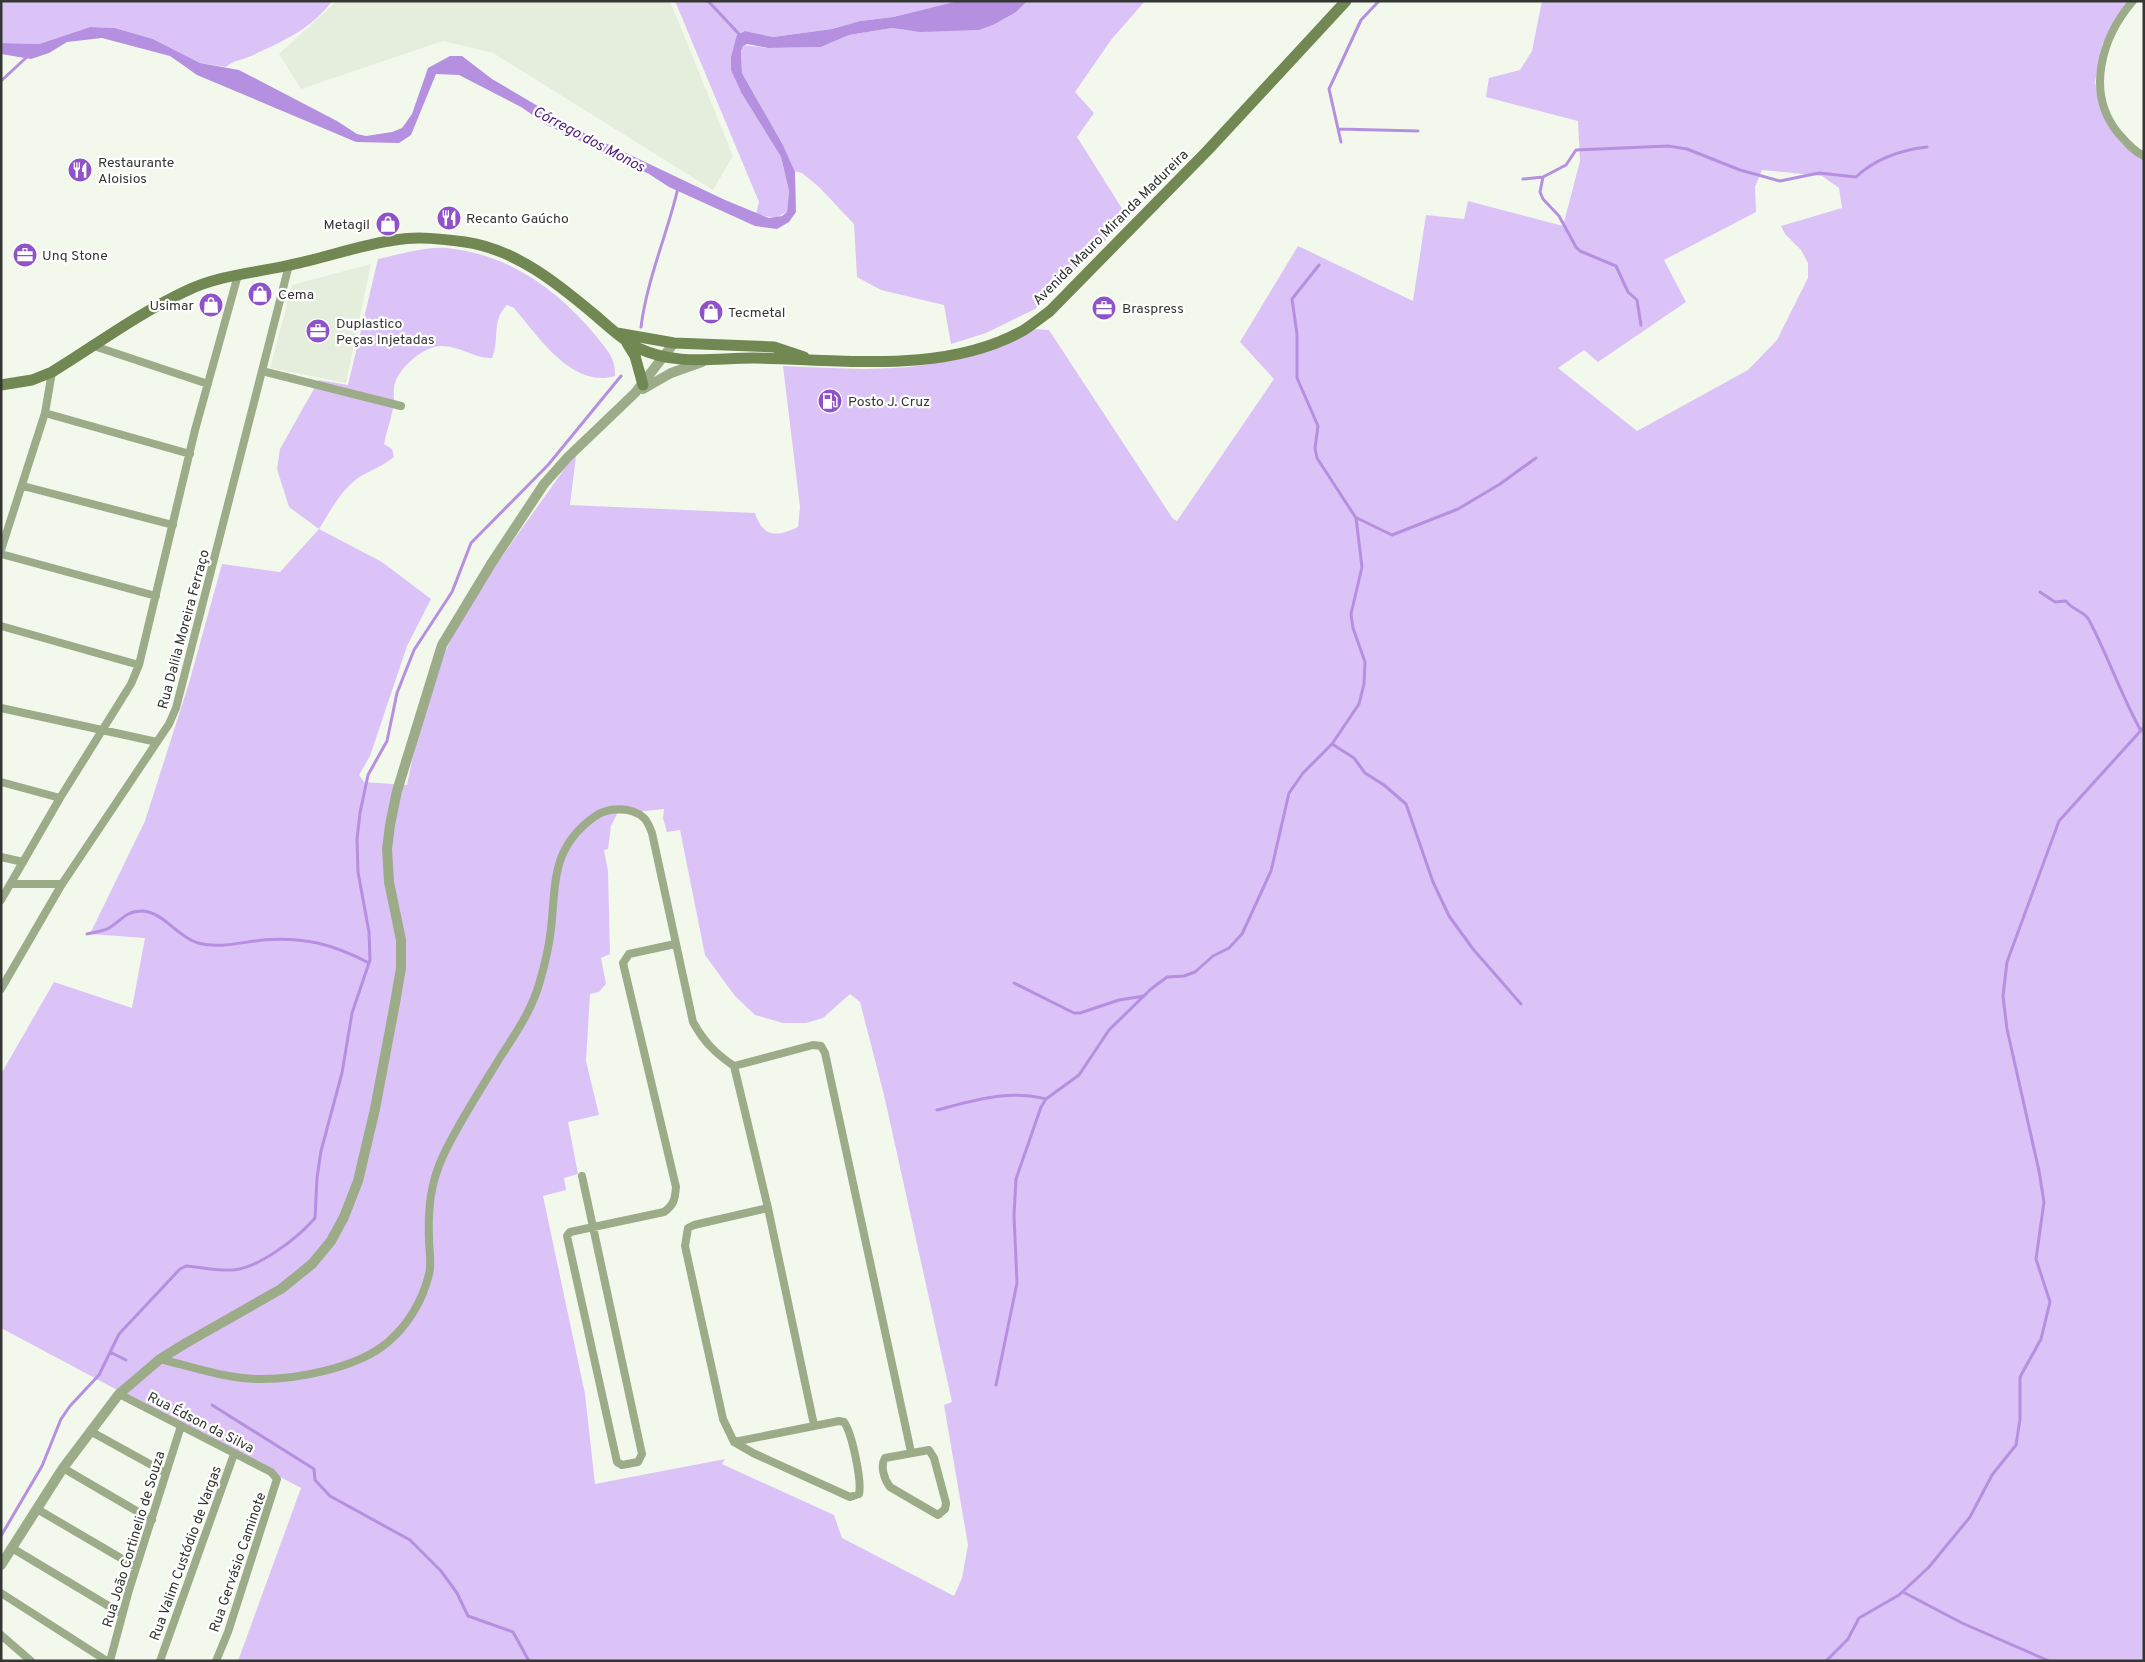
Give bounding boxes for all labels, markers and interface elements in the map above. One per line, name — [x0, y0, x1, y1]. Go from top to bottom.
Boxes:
water label: Córrego dos Monos — [529, 103, 648, 178]
street label: Avenida Mauro Miranda Madureira — [1030, 147, 1192, 309]
place label: Restaurante Aloisios — [98, 155, 174, 188]
restaurant icon: Restaurante Aloisios — [67, 157, 93, 183]
restaurant icon: Recanto Gaúcho — [436, 205, 462, 231]
shop icon: Metagil — [375, 211, 401, 237]
place label: Recanto Gaúcho — [466, 211, 569, 228]
place label: Metagil — [323, 217, 370, 234]
office icon: Unq Stone — [12, 242, 38, 268]
place label: Unq Stone — [42, 248, 108, 265]
shop icon: Cema — [247, 281, 273, 307]
place label: Cema — [278, 287, 314, 304]
shop icon: Usimar — [198, 292, 224, 318]
office icon: Braspress — [1091, 295, 1117, 321]
place label: Usimar — [149, 298, 195, 315]
shop icon: Tecmetal — [698, 299, 724, 325]
place label: Braspress — [1122, 301, 1184, 318]
place label: Tecmetal — [728, 305, 785, 322]
place label: Duplastico Peças Injetadas — [336, 316, 434, 349]
office icon: Duplastico Peças Injetadas — [305, 318, 331, 344]
fuel station icon: Posto J. Cruz — [817, 388, 843, 414]
place label: Posto J. Cruz — [848, 394, 930, 411]
street label: Rua Dalila Moreira Ferraço — [155, 548, 214, 711]
street label: Rua Édson da Silva — [144, 1388, 257, 1458]
street label: Rua João Cortinelio de Souza — [99, 1449, 169, 1630]
street label: Rua Valim Custódio de Vargas — [147, 1464, 226, 1643]
street label: Rua Gervásio Caminote — [206, 1490, 270, 1635]

